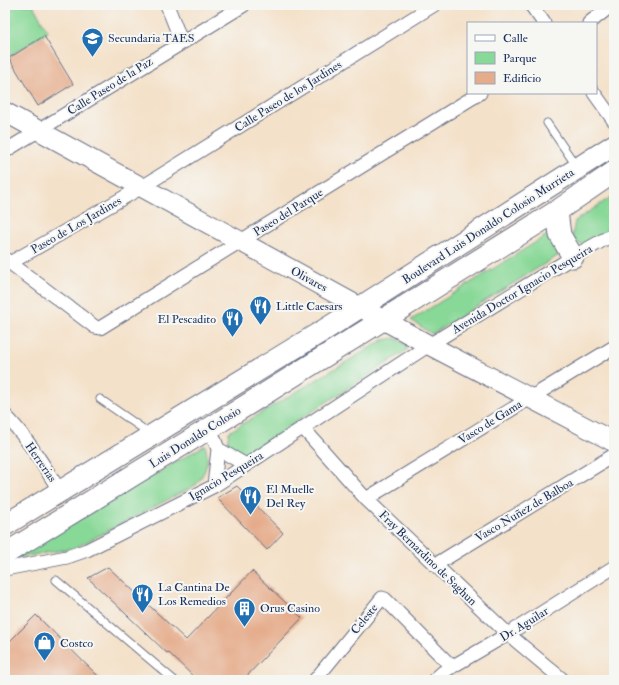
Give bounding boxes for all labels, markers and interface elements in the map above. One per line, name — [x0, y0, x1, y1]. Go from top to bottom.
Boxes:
legend — [467, 22, 597, 94]
school or university icon: Secundaria TAES — [79, 25, 105, 58]
place label: Secundaria TAES — [108, 31, 194, 46]
text: Calle — [503, 31, 528, 46]
text: Parque — [503, 51, 537, 66]
street label: Calle Paseo de la Paz — [65, 54, 156, 119]
street label: Calle Paseo de los Jardines — [232, 57, 345, 136]
text: Edificio — [503, 71, 541, 86]
street label: Boulevard Luis Donaldo Colosio Murrieta — [400, 165, 578, 288]
street label: Paseo del Parque — [251, 185, 326, 240]
street label: Paseo de Los Jardines — [28, 193, 124, 257]
street label: Avenida Doctor Ignacio Pesqueira — [448, 241, 596, 338]
street label: Olivares — [288, 264, 330, 295]
restaurant icon: Little Caesars — [248, 293, 274, 326]
place label: Little Caesars — [276, 299, 342, 314]
restaurant icon: El Pescadito — [219, 306, 245, 339]
place label: El Pescadito — [158, 312, 216, 327]
street label: Vasco de Gama — [456, 396, 526, 448]
street label: Luis Donaldo Colosio — [147, 403, 244, 472]
street label: Herrerias — [21, 439, 60, 485]
street label: Ignacio Pesqueira — [186, 448, 267, 505]
street label: Vasco Nuñez de Balboa — [473, 475, 577, 546]
place label: El Muelle Del Rey — [266, 482, 314, 511]
restaurant icon: El Muelle Del Rey — [237, 483, 263, 516]
street label: Fray Bernardino de Saghun — [376, 508, 480, 609]
place label: La Cantina De Los Remedios — [158, 580, 229, 609]
restaurant icon: La Cantina De Los Remedios — [130, 581, 156, 614]
building icon: Orus Casino — [232, 595, 258, 628]
place label: Orus Casino — [260, 601, 320, 616]
street label: Celeste — [348, 601, 381, 638]
street label: Dr. Aguilar — [497, 603, 552, 645]
shop icon: Costco — [32, 630, 58, 663]
place label: Costco — [60, 636, 93, 651]

